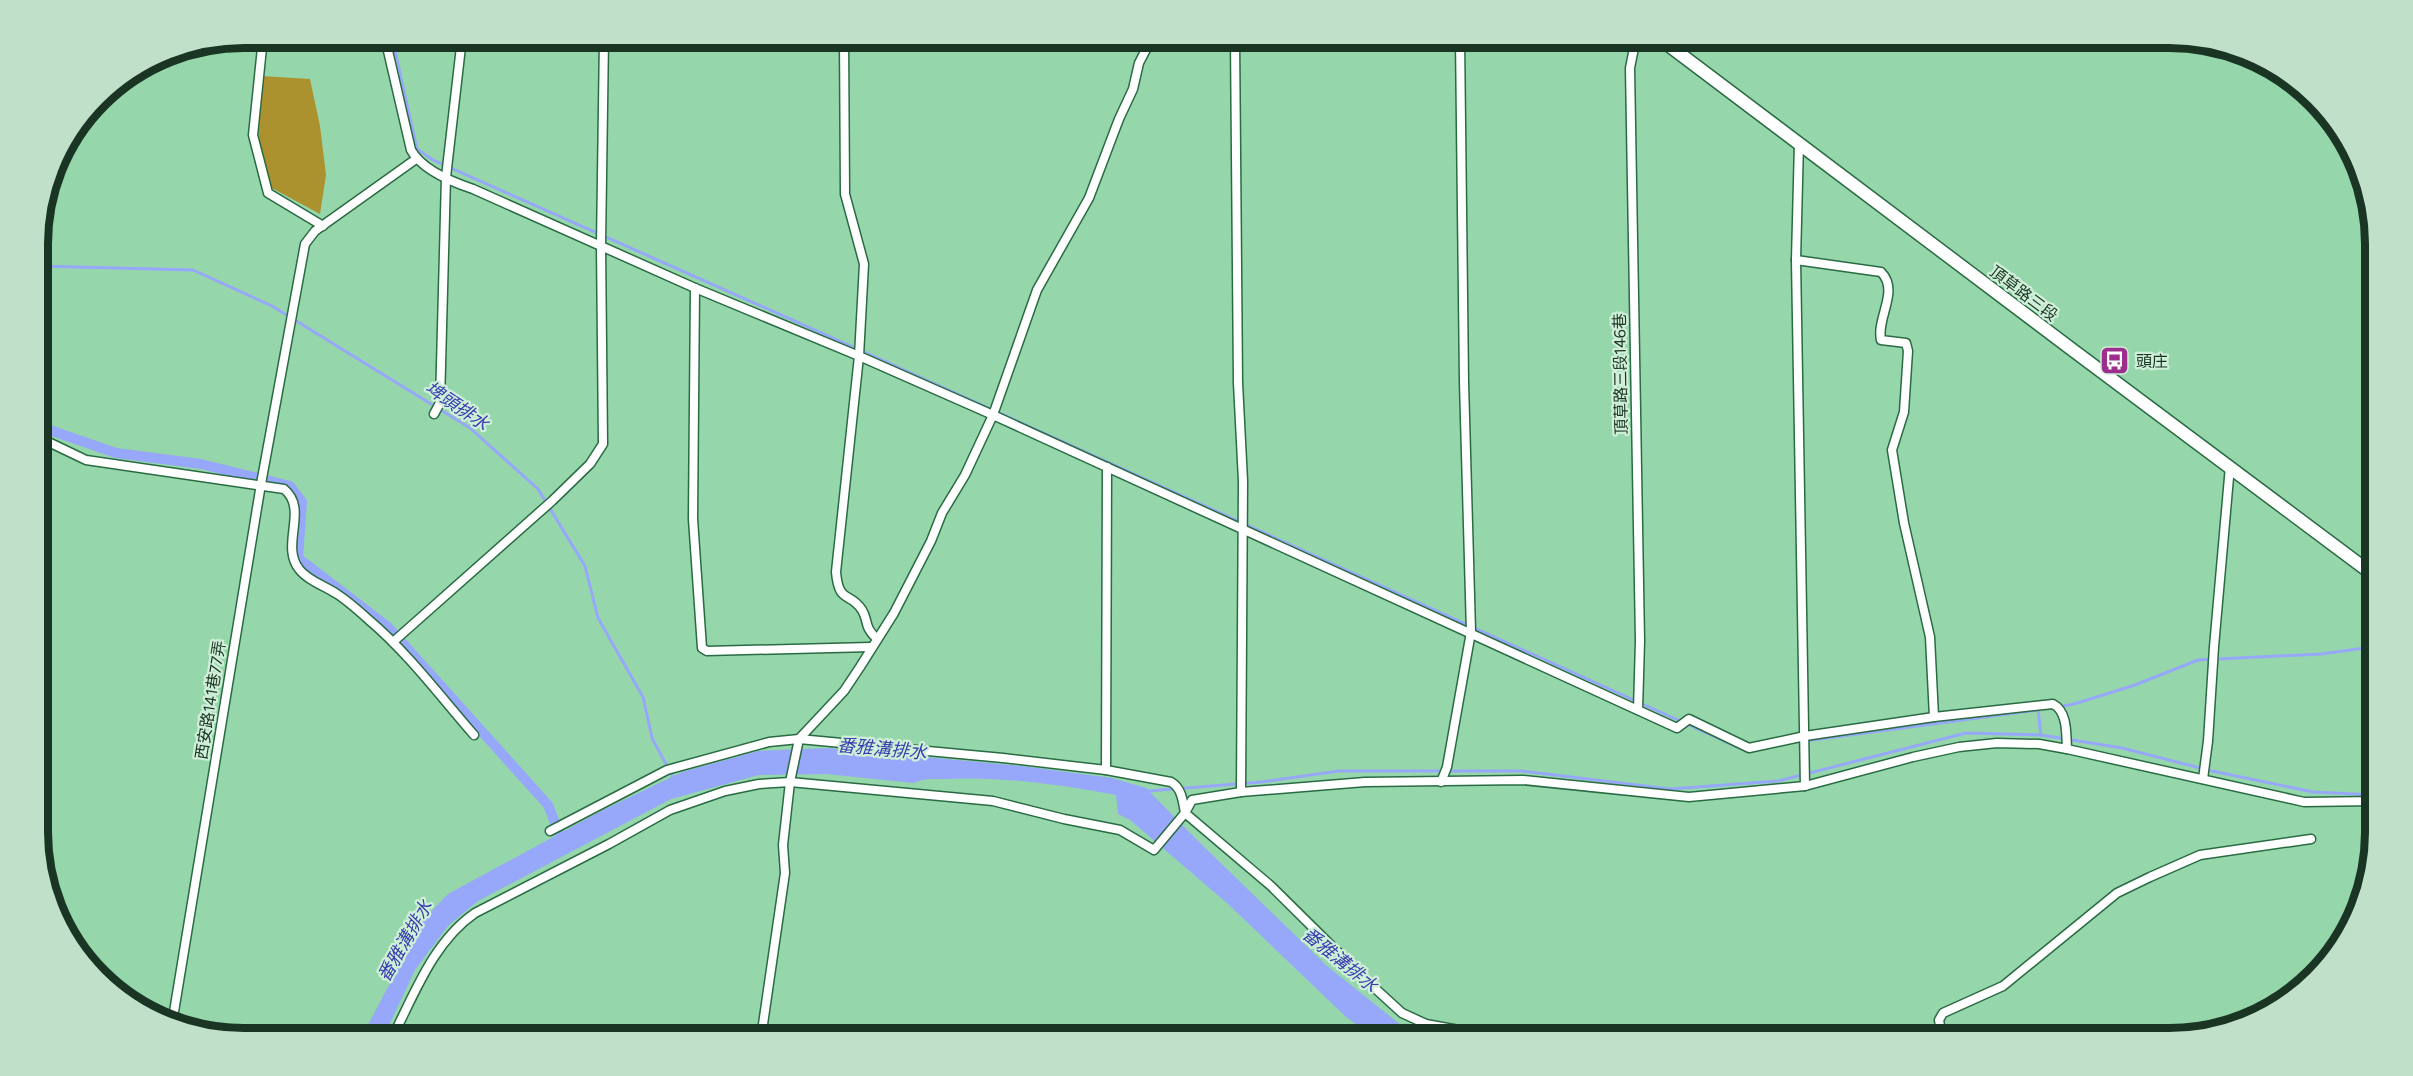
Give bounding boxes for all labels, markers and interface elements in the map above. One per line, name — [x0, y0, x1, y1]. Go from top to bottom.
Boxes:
street label: 頂草路三段 — [1986, 262, 2061, 325]
street label: 頂草路三段146巷 — [1610, 313, 1631, 435]
bus stop icon: 頭庄 — [2099, 345, 2131, 377]
place label: 頭庄 — [2136, 352, 2168, 371]
water label: 埤頭排水 — [421, 377, 494, 436]
street label: 西安路141巷77弄 — [192, 639, 229, 761]
water label: 番雅溝排水 — [836, 734, 929, 764]
water label: 番雅溝排水 — [373, 896, 438, 985]
water label: 番雅溝排水 — [1298, 923, 1383, 997]

